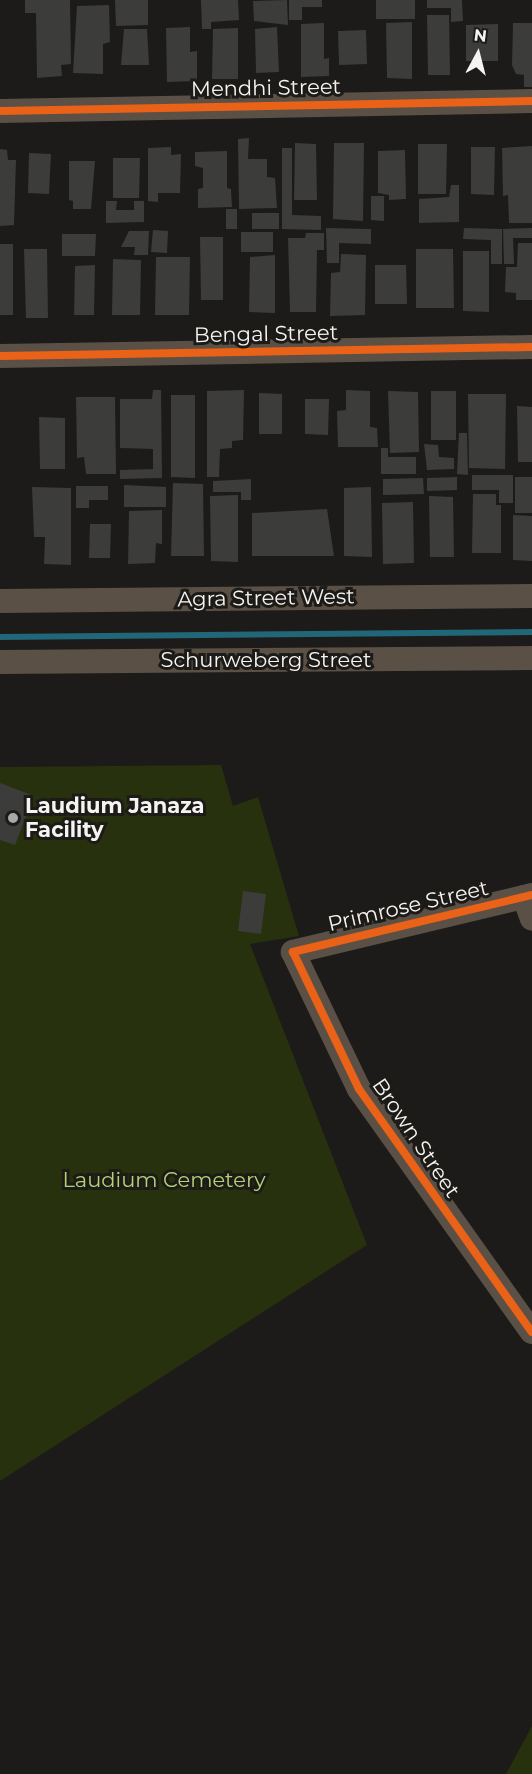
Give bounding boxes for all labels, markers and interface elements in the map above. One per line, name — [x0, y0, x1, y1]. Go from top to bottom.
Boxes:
north arrow — [448, 24, 508, 84]
text: N — [473, 25, 488, 46]
street label: Mendhi Street — [191, 74, 341, 102]
street label: Bengal Street — [194, 320, 338, 348]
street label: Agra Street West — [177, 584, 355, 612]
street label: Schurweberg Street — [161, 647, 371, 673]
place label: Laudium Janaza Facility — [25, 793, 205, 843]
marker: Laudium Janaza Facility — [6, 811, 20, 825]
street label: Primrose Street — [325, 875, 491, 937]
street label: Brown Street — [367, 1074, 465, 1202]
park label: Laudium Cemetery — [62, 1167, 266, 1193]

